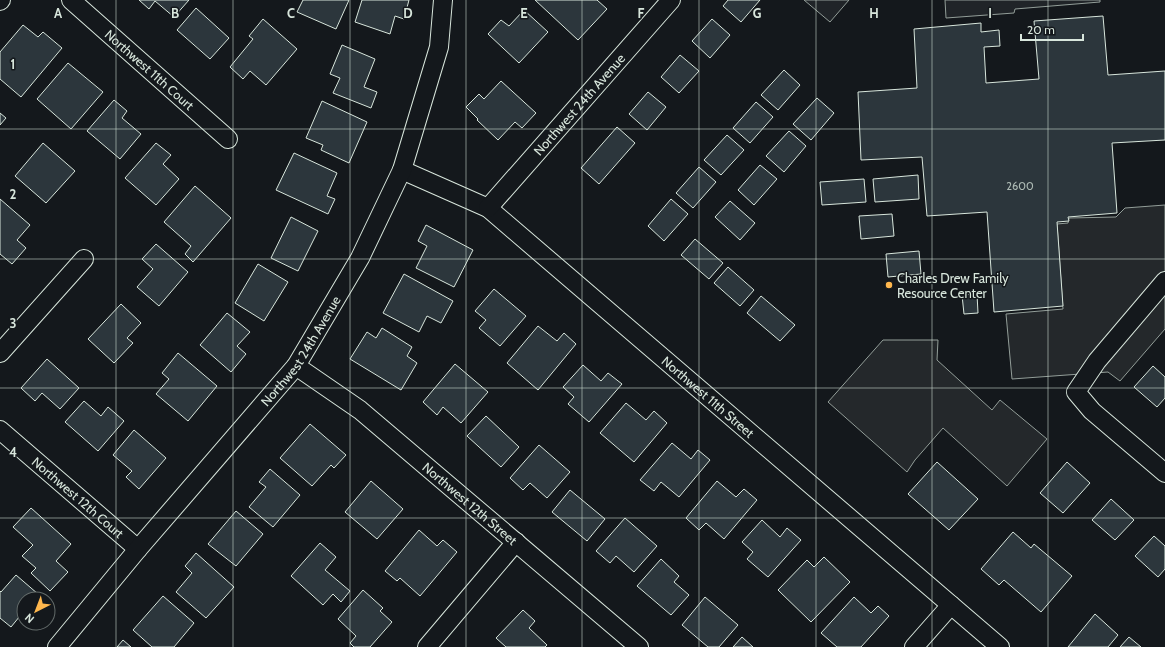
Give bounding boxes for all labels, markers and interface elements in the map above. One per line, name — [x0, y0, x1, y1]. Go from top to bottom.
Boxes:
text: A — [54, 5, 63, 21]
text: B — [171, 5, 179, 21]
text: C — [287, 5, 295, 21]
text: D — [403, 5, 413, 21]
text: E — [520, 5, 528, 21]
text: F — [638, 5, 645, 21]
text: G — [753, 5, 762, 21]
text: H — [869, 5, 879, 21]
text: I — [988, 5, 992, 21]
scale bar — [1021, 16, 1083, 42]
text: 20 m — [1027, 22, 1055, 37]
street label: Northwest 11th Court — [102, 26, 198, 114]
street label: Northwest 24th Avenue — [530, 50, 628, 159]
text: 1 — [11, 56, 15, 72]
house number: 2600 — [1006, 179, 1034, 193]
text: 2 — [10, 186, 17, 202]
place label: Charles Drew Family Resource Center — [897, 270, 1009, 301]
marker: Charles Drew Family Resource Center — [884, 280, 894, 290]
street label: Northwest 24th Avenue — [257, 293, 344, 409]
text: 3 — [9, 315, 17, 331]
street label: Northwest 11th Street — [659, 353, 758, 441]
text: 4 — [9, 444, 17, 460]
street label: Northwest 12th Court — [29, 453, 128, 542]
street label: Northwest 12th Street — [419, 459, 521, 549]
north arrow — [16, 591, 56, 631]
text: N — [22, 611, 37, 626]

